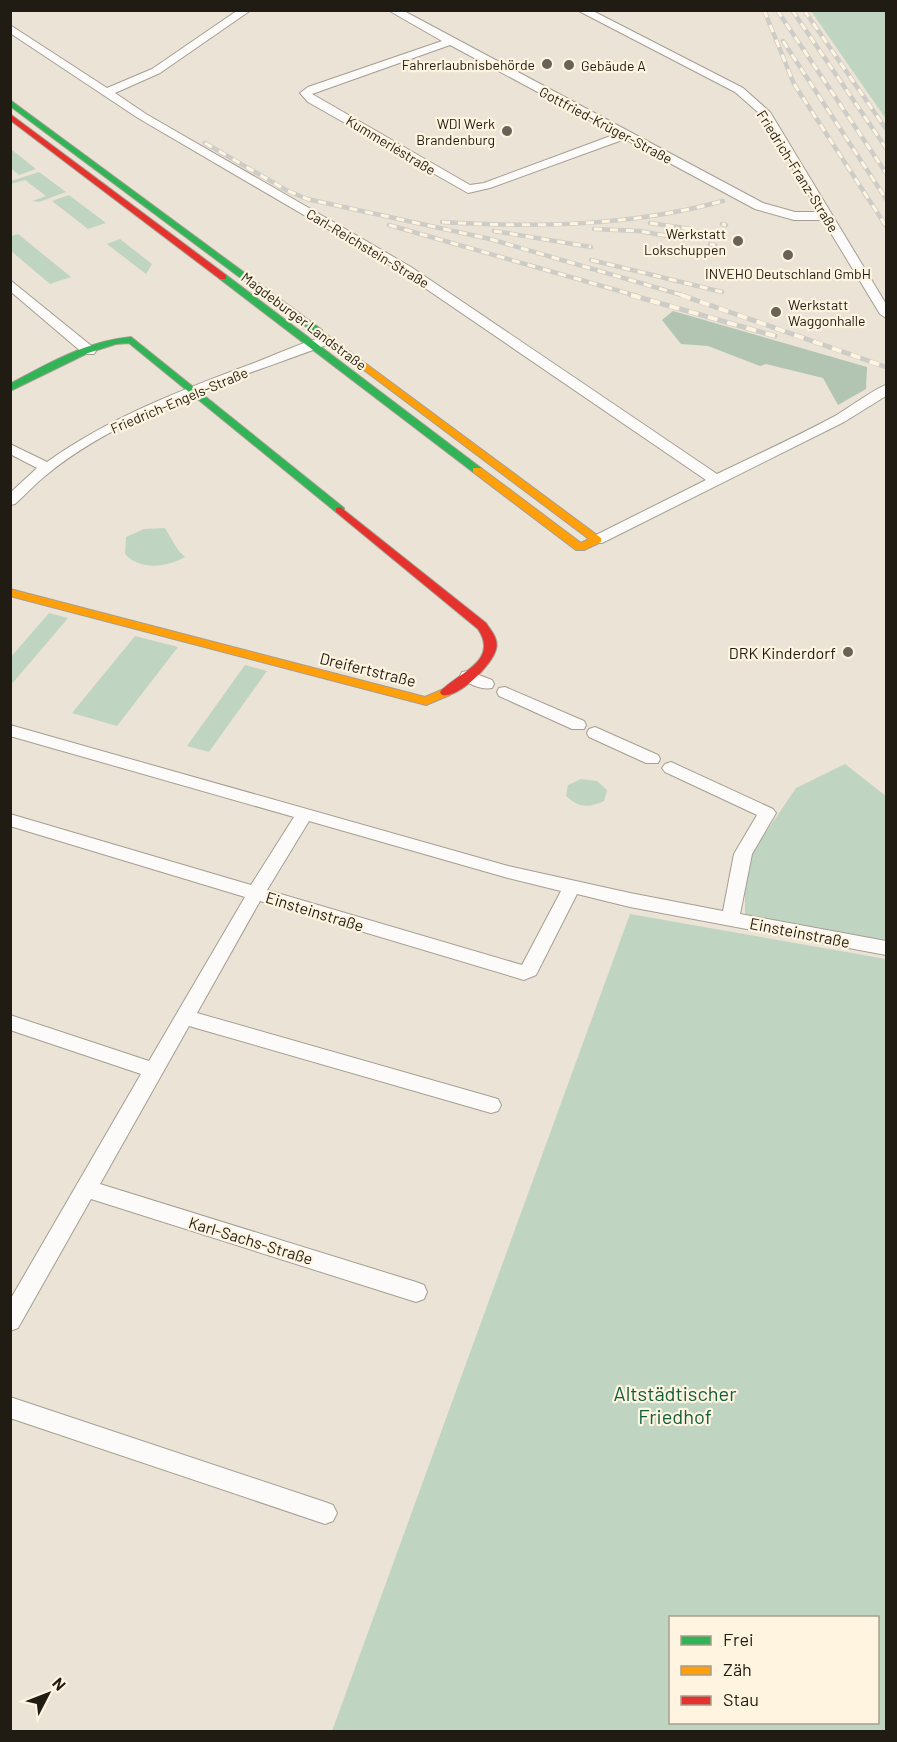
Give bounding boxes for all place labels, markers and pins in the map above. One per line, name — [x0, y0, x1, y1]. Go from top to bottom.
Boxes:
place label: Fahrerlaubnisbehörde — [402, 56, 535, 73]
marker: Fahrerlaubnisbehörde — [540, 57, 554, 71]
place label: Gebäude A — [581, 57, 646, 74]
marker: Gebäude A — [562, 58, 576, 72]
place label: WDI Werk Brandenburg — [416, 115, 495, 148]
marker: WDI Werk Brandenburg — [500, 124, 514, 138]
place label: Werkstatt Lokschuppen — [644, 225, 726, 258]
marker: Werkstatt Lokschuppen — [731, 234, 745, 248]
marker: INVEHO Deutschland GmbH — [781, 248, 795, 262]
place label: INVEHO Deutschland GmbH — [705, 265, 871, 282]
place label: Werkstatt Waggonhalle — [788, 296, 866, 329]
marker: Werkstatt Waggonhalle — [769, 305, 783, 319]
place label: DRK Kinderdorf — [729, 643, 836, 662]
marker: DRK Kinderdorf — [841, 645, 855, 659]

